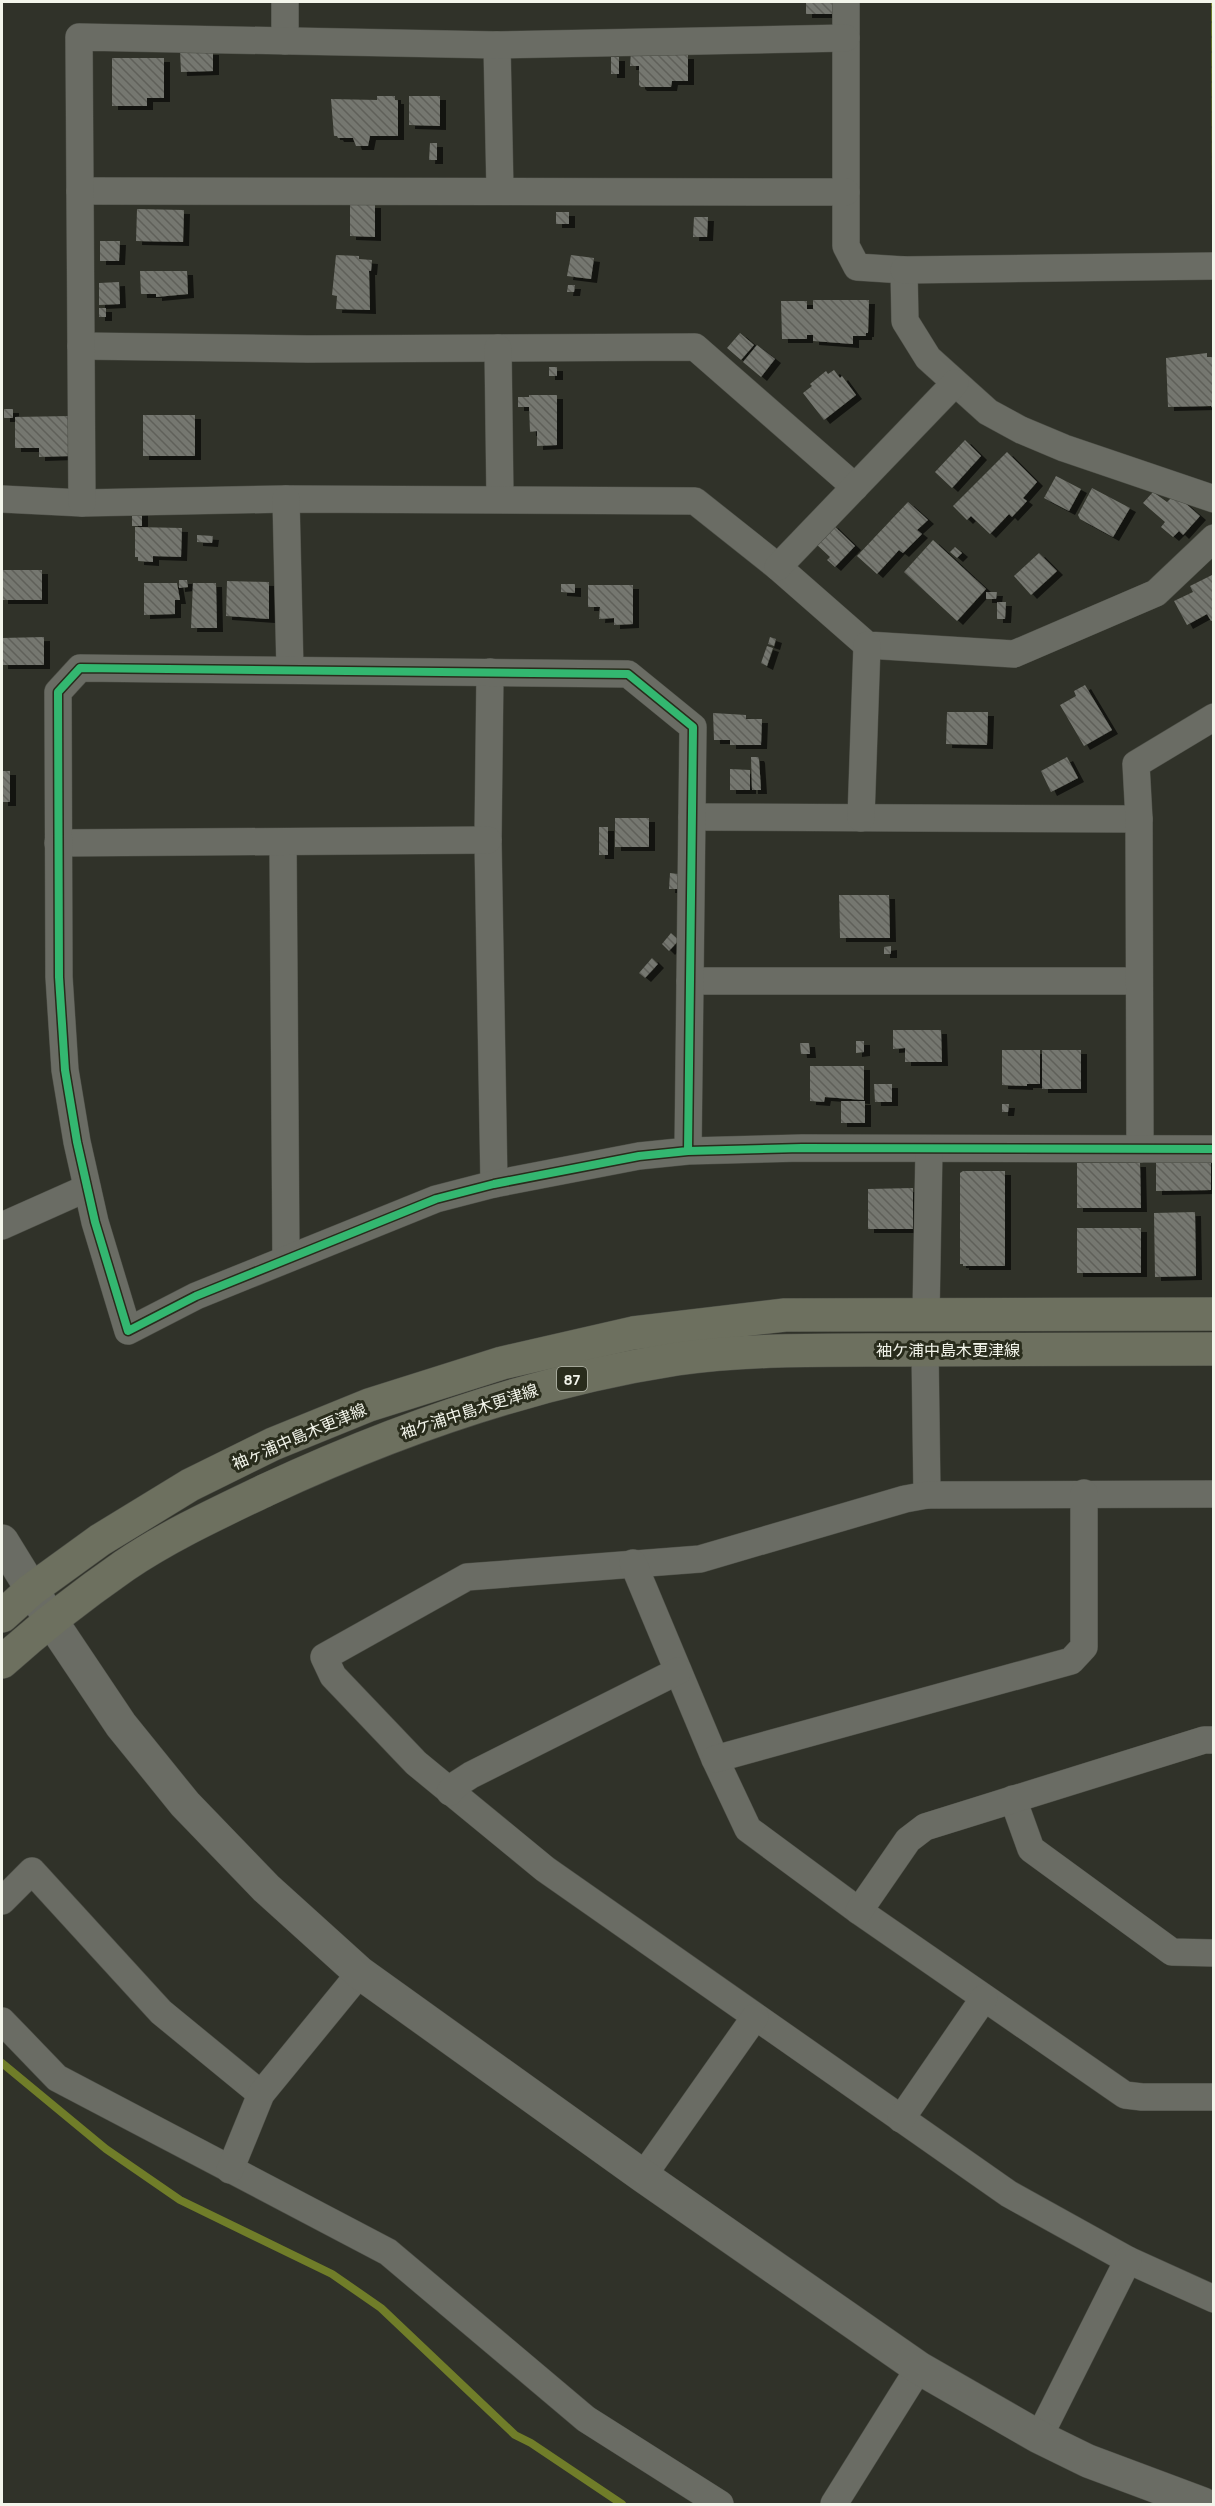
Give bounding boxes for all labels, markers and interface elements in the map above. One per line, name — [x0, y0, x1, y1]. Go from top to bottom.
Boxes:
street label: 袖ケ浦中島木更津線 — [876, 1339, 1020, 1361]
road number: 87 — [557, 1367, 587, 1391]
street label: 袖ケ浦中島木更津線 — [397, 1378, 541, 1444]
street label: 袖ヶ浦中島木更津線 — [228, 1398, 370, 1474]

